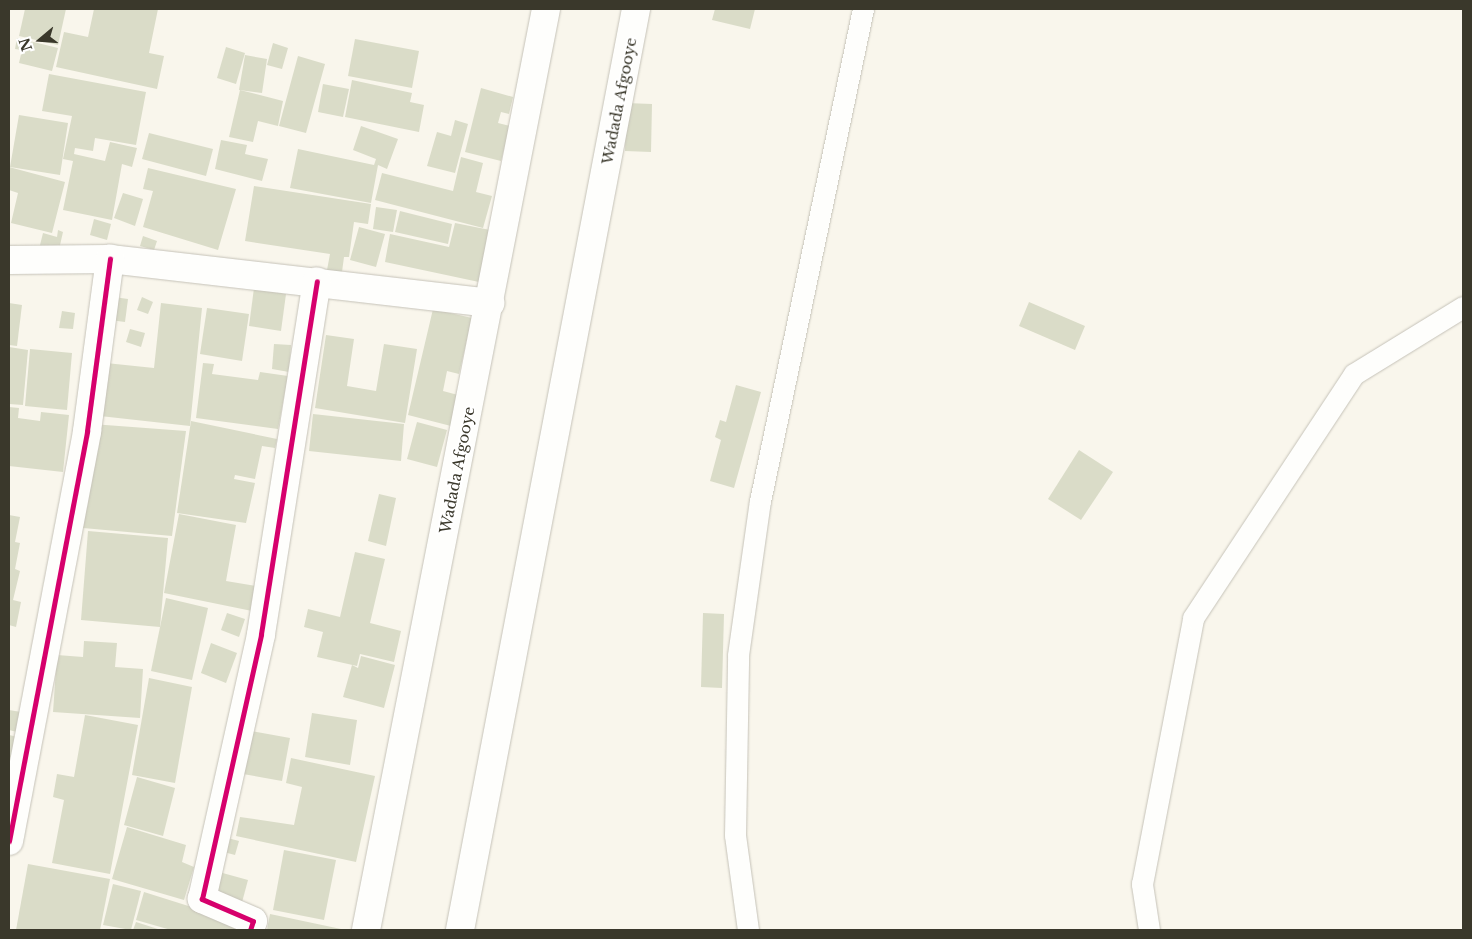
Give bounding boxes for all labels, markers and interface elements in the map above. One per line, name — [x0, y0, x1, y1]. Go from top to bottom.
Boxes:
north arrow — [15, 15, 65, 65]
text: N — [15, 36, 36, 54]
street label: Wadada Afgooye — [598, 36, 640, 166]
street label: Wadada Afgooye — [436, 405, 478, 535]

